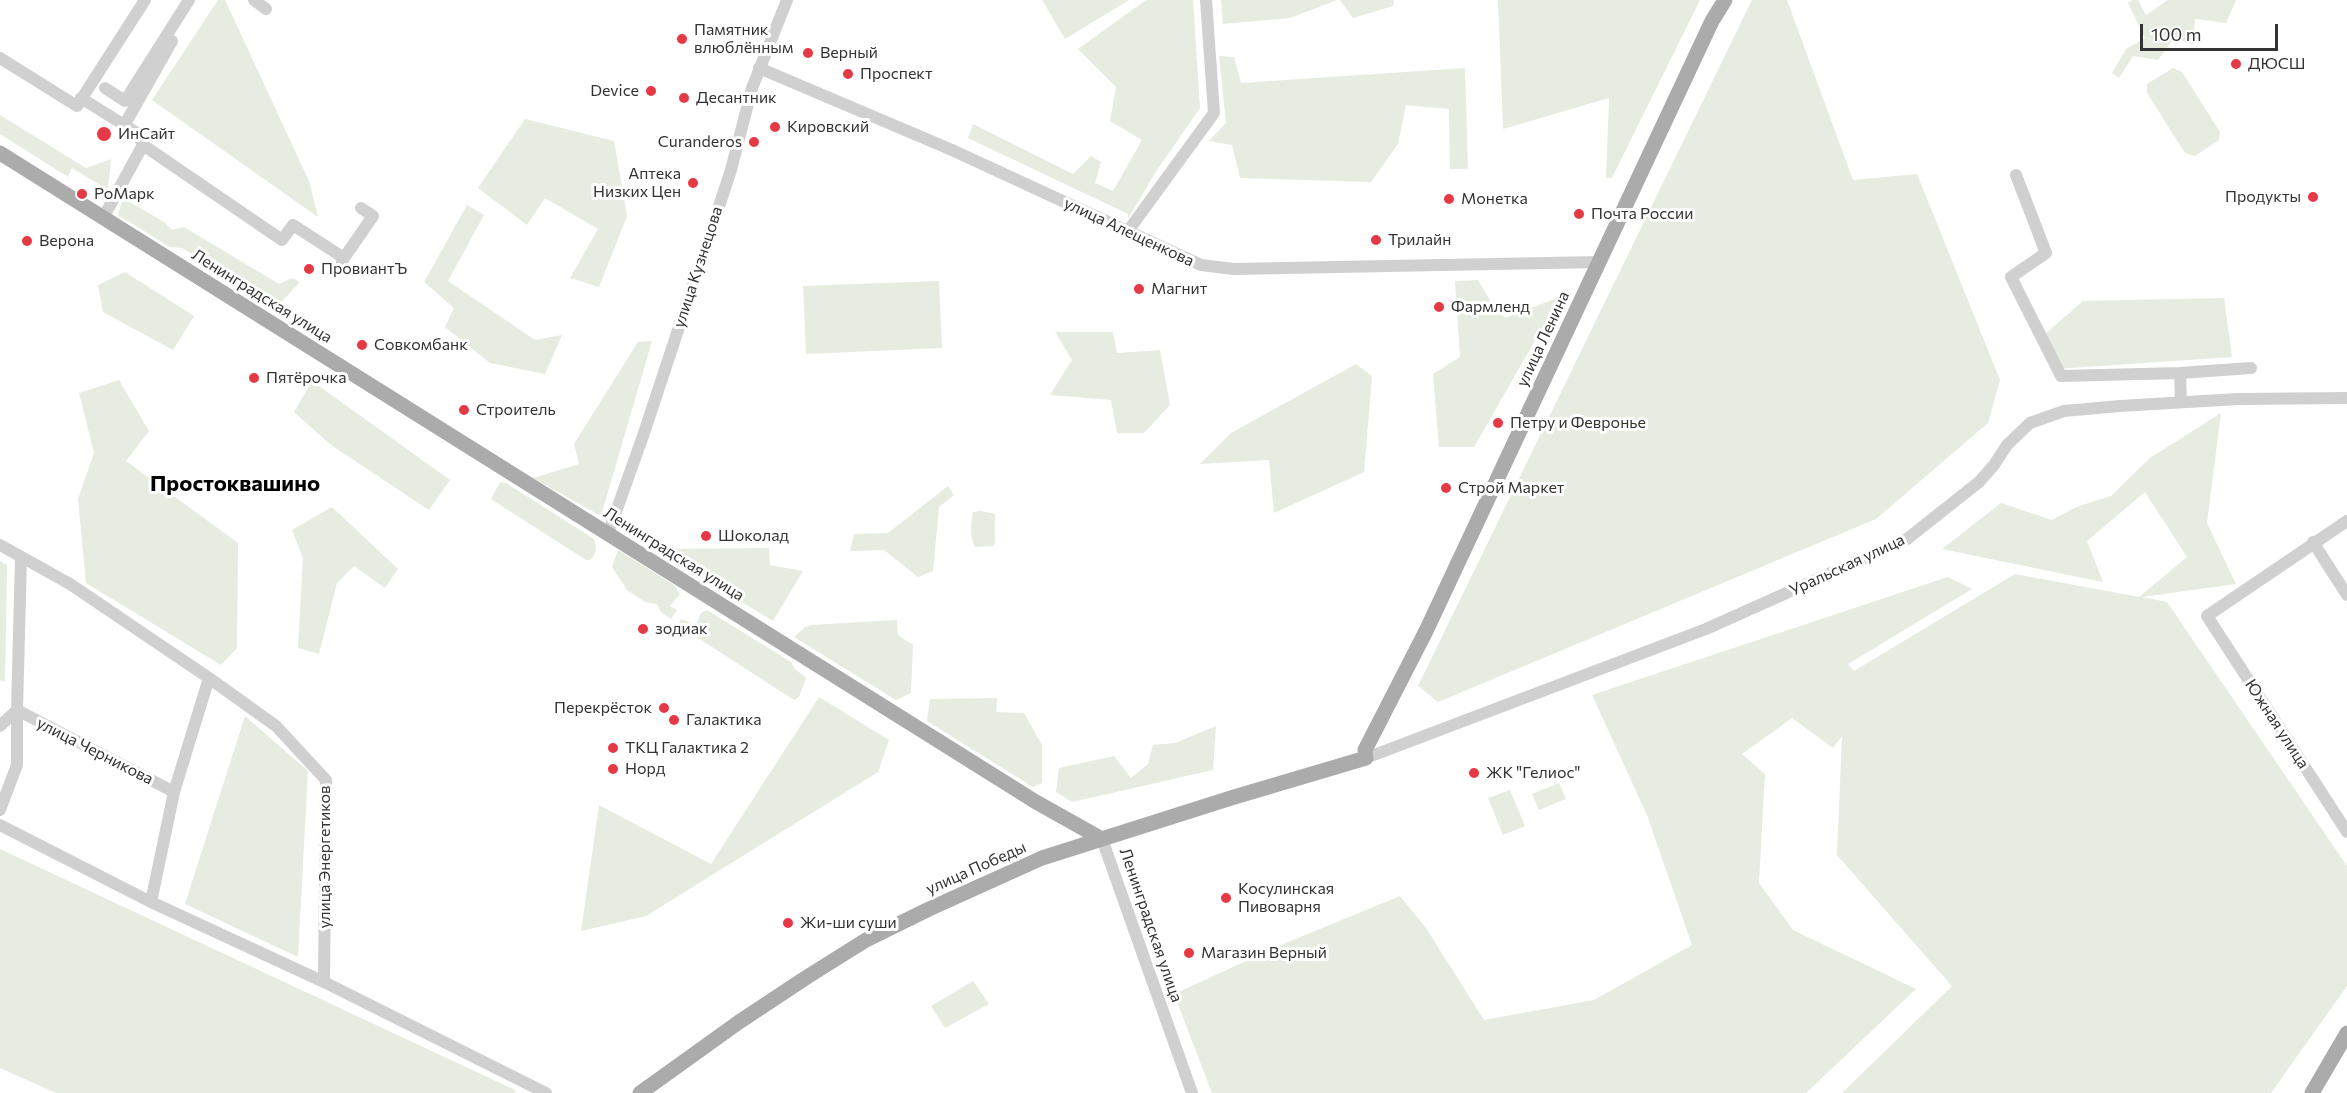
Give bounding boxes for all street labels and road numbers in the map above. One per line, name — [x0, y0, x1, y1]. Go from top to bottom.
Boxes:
street label: улица Алещенкова — [1061, 193, 1197, 271]
street label: улица Кузнецова — [669, 204, 727, 330]
street label: Ленинградская улица — [188, 245, 336, 347]
street label: улица Ленина — [1513, 288, 1573, 390]
street label: Ленинградская улица — [600, 503, 748, 605]
street label: Уральская улица — [1786, 530, 1908, 600]
street label: Южная улица — [2241, 676, 2313, 772]
street label: улица Черникова — [34, 713, 156, 789]
street label: улица Энергетиков — [315, 785, 335, 929]
street label: улица Победы — [923, 837, 1029, 899]
street label: Ленинградская улица — [1116, 845, 1186, 1005]

